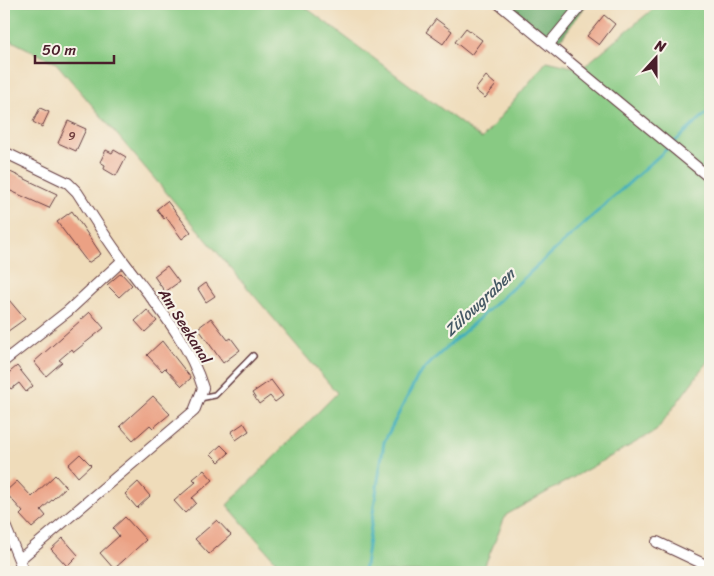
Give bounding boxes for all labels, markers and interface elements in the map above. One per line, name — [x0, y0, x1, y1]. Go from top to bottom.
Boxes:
scale bar — [35, 32, 114, 64]
north arrow — [632, 32, 682, 82]
text: N — [651, 33, 670, 60]
text: 50 m — [42, 37, 77, 63]
house number: 9 — [68, 125, 76, 147]
water label: Zülowgraben — [437, 260, 524, 343]
street label: Am Seekanal — [151, 282, 219, 370]

